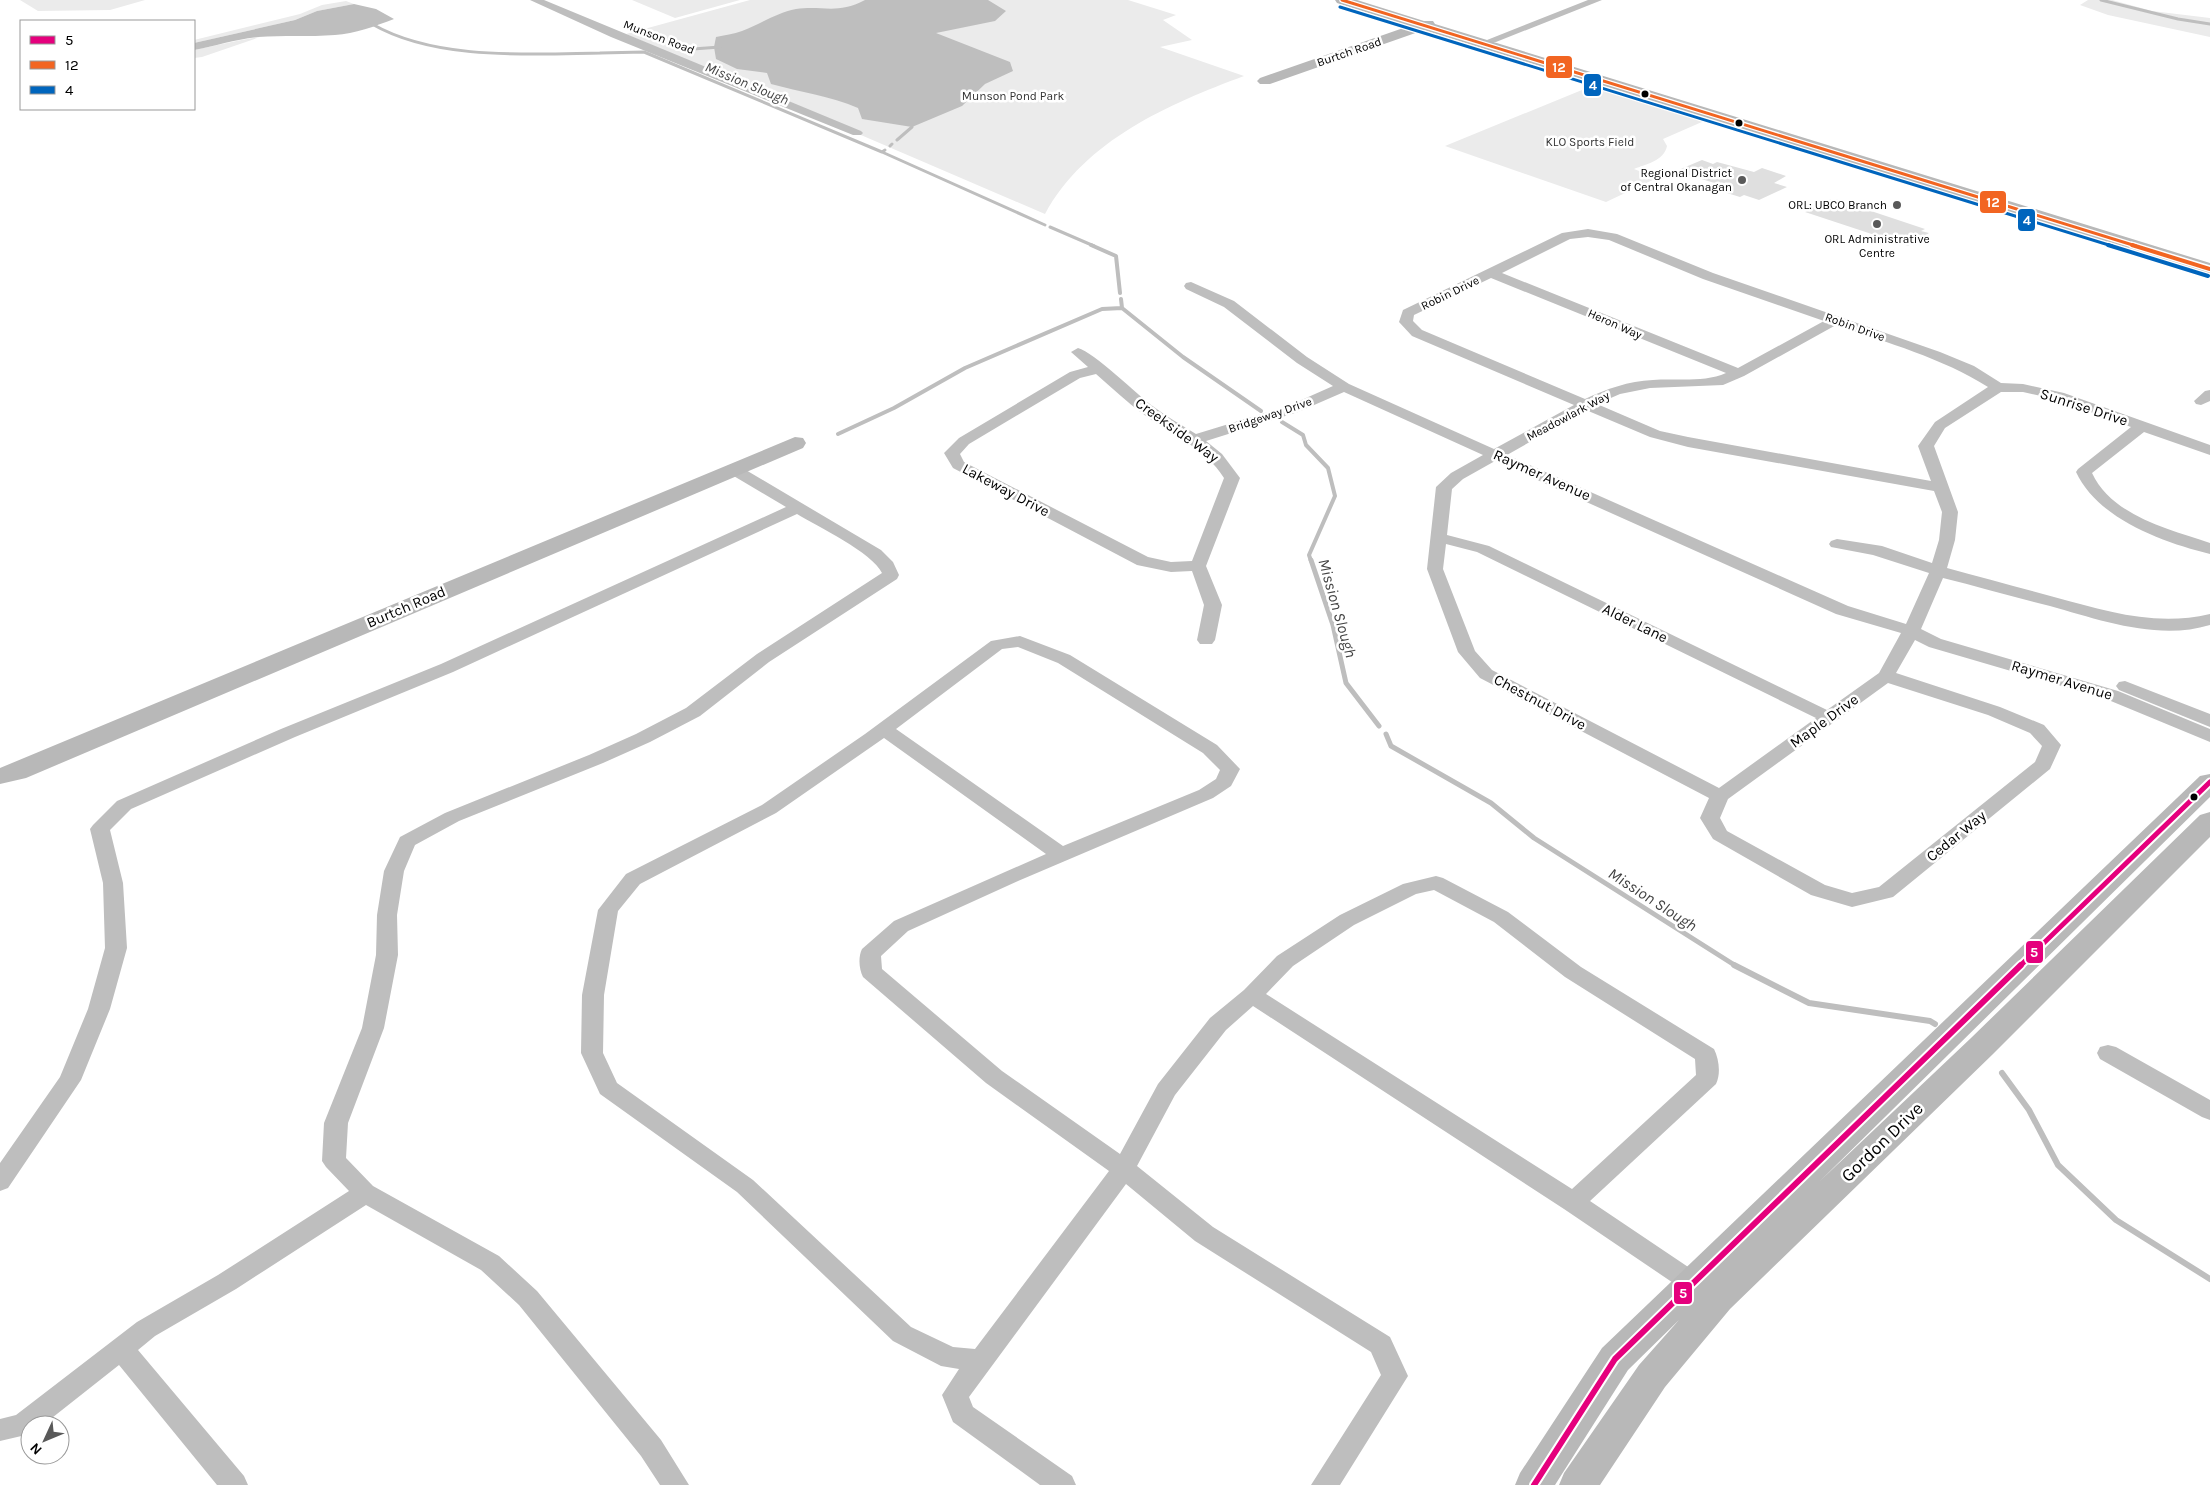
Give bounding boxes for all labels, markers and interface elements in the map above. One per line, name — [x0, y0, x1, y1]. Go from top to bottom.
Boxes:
street label: Munson Road — [621, 17, 697, 57]
legend — [20, 20, 195, 110]
text: 5 — [65, 31, 73, 49]
street label: Burtch Road — [1315, 34, 1383, 70]
line badge: 12 — [1545, 55, 1573, 79]
text: 12 — [65, 56, 79, 74]
water label: Mission Slough — [702, 58, 791, 109]
text: 12 — [1552, 59, 1566, 76]
line badge: 4 — [1583, 73, 1602, 97]
text: 4 — [1589, 77, 1598, 94]
text: 4 — [65, 81, 74, 99]
park label: Munson Pond Park — [962, 89, 1064, 103]
unlabelled marker — [1640, 89, 1650, 99]
unlabelled marker — [1734, 118, 1744, 128]
park label: KLO Sports Field — [1546, 135, 1634, 149]
place label: Regional District of Central Okanagan — [1620, 166, 1732, 194]
marker: Regional District of Central Okanagan — [1736, 174, 1748, 186]
line badge: 12 — [1979, 190, 2007, 214]
text: 12 — [1986, 194, 2000, 211]
place label: ORL: UBCO Branch — [1788, 198, 1887, 212]
marker: ORL: UBCO Branch — [1891, 199, 1903, 211]
line badge: 4 — [2017, 208, 2036, 232]
text: 4 — [2023, 212, 2032, 229]
marker: ORL Administrative Centre — [1871, 218, 1883, 230]
place label: ORL Administrative Centre — [1824, 232, 1930, 260]
street label: Robin Drive — [1419, 273, 1481, 313]
street label: Heron Way — [1586, 306, 1645, 342]
street label: Robin Drive — [1823, 310, 1887, 344]
street label: Sunrise Drive — [2038, 384, 2130, 430]
street label: Meadowlark Way — [1524, 388, 1612, 444]
street label: Creekside Way — [1132, 394, 1222, 466]
street label: Bridgeway Drive — [1227, 394, 1313, 436]
street label: Raymer Avenue — [1491, 446, 1593, 504]
street label: Lakeway Drive — [959, 459, 1053, 521]
water label: Mission Slough — [1314, 556, 1361, 660]
street label: Burtch Road — [364, 582, 448, 632]
street label: Alder Lane — [1599, 599, 1671, 647]
street label: Raymer Avenue — [2009, 656, 2115, 704]
street label: Chestnut Drive — [1491, 670, 1589, 734]
street label: Maple Drive — [1786, 690, 1862, 752]
unlabelled marker — [2189, 792, 2199, 802]
street label: Cedar Way — [1923, 807, 1989, 865]
water label: Mission Slough — [1605, 864, 1701, 935]
line badge: 5 — [2025, 940, 2044, 964]
text: 5 — [2030, 944, 2038, 961]
street label: Gordon Drive — [1836, 1097, 1928, 1187]
line badge: 5 — [1673, 1281, 1693, 1305]
text: 5 — [1679, 1285, 1687, 1302]
north arrow — [20, 1415, 70, 1465]
text: N — [26, 1439, 46, 1458]

